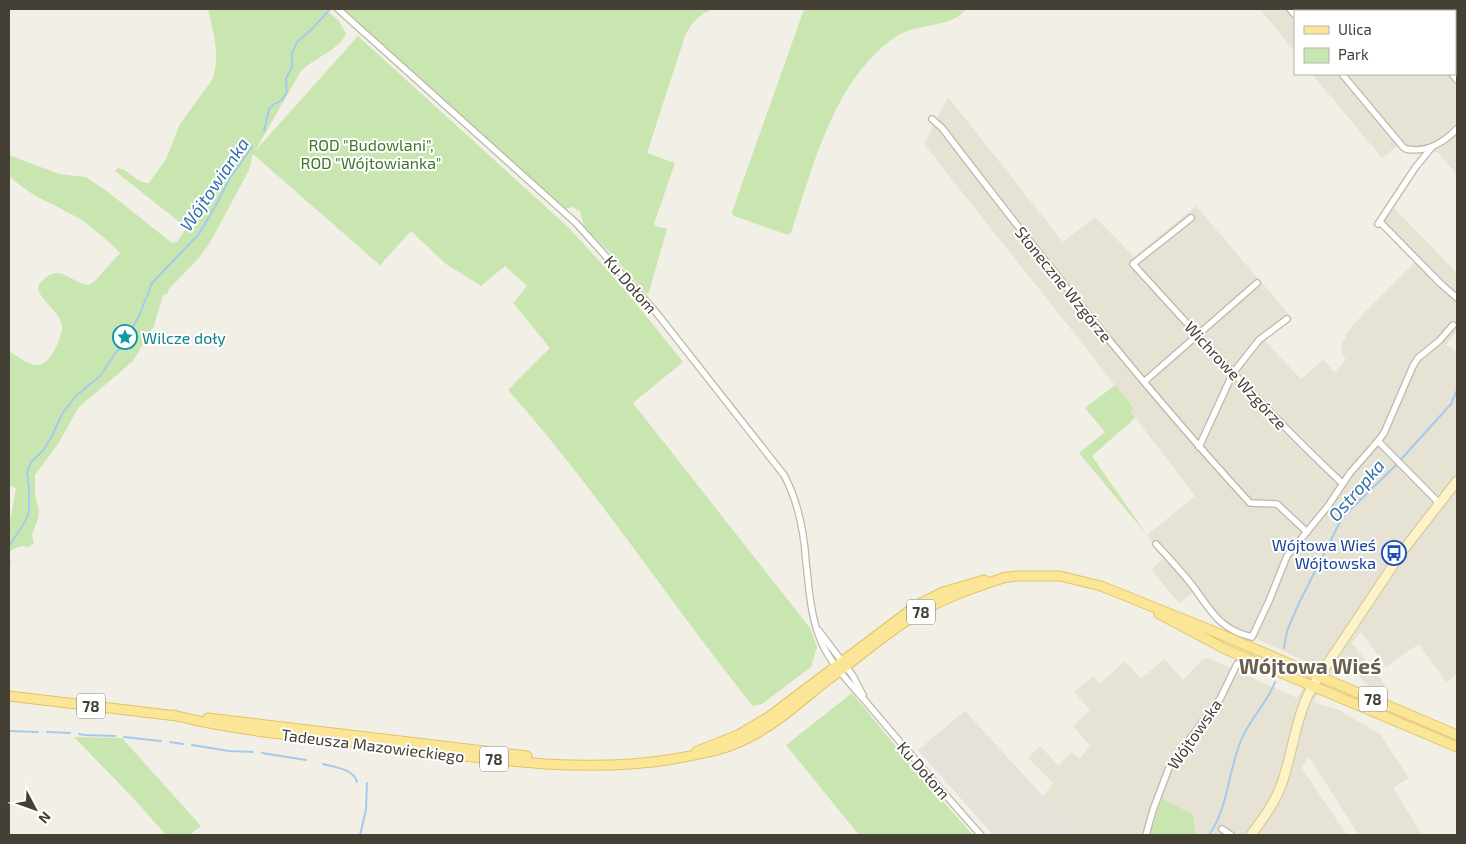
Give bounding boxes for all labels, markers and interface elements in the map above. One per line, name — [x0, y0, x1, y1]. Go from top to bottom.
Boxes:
legend — [1294, 10, 1456, 75]
text: Ulica — [1338, 20, 1372, 38]
text: Park — [1338, 45, 1369, 63]
water label: Wójtowianka — [175, 133, 253, 235]
park label: ROD "Budowlani", ROD "Wójtowianka" — [301, 135, 441, 173]
street label: Słoneczne Wzgórze — [1012, 223, 1116, 345]
street label: Ku Dołom — [601, 251, 661, 317]
street label: Wichrowe Wzgórze — [1181, 317, 1291, 433]
place icon: Wilcze doły — [112, 324, 138, 350]
place label: Wilcze doły — [142, 328, 226, 347]
water label: Ostropka — [1323, 454, 1389, 526]
place label: Wójtowa Wieś Wójtowska — [1272, 535, 1376, 573]
bus stop icon: Wójtowa Wieś Wójtowska — [1381, 540, 1407, 566]
road number: 78 — [907, 600, 935, 624]
district label: Wójtowa Wieś — [1239, 653, 1381, 678]
road number: 78 — [1359, 686, 1387, 712]
road number: 78 — [77, 694, 105, 718]
street label: Wójtowska — [1163, 695, 1226, 773]
street label: Tadeusza Mazowieckiego — [280, 724, 466, 766]
street label: Ku Dołom — [894, 737, 954, 803]
road number: 78 — [480, 746, 508, 772]
north arrow — [10, 784, 60, 834]
text: N — [35, 808, 55, 827]

